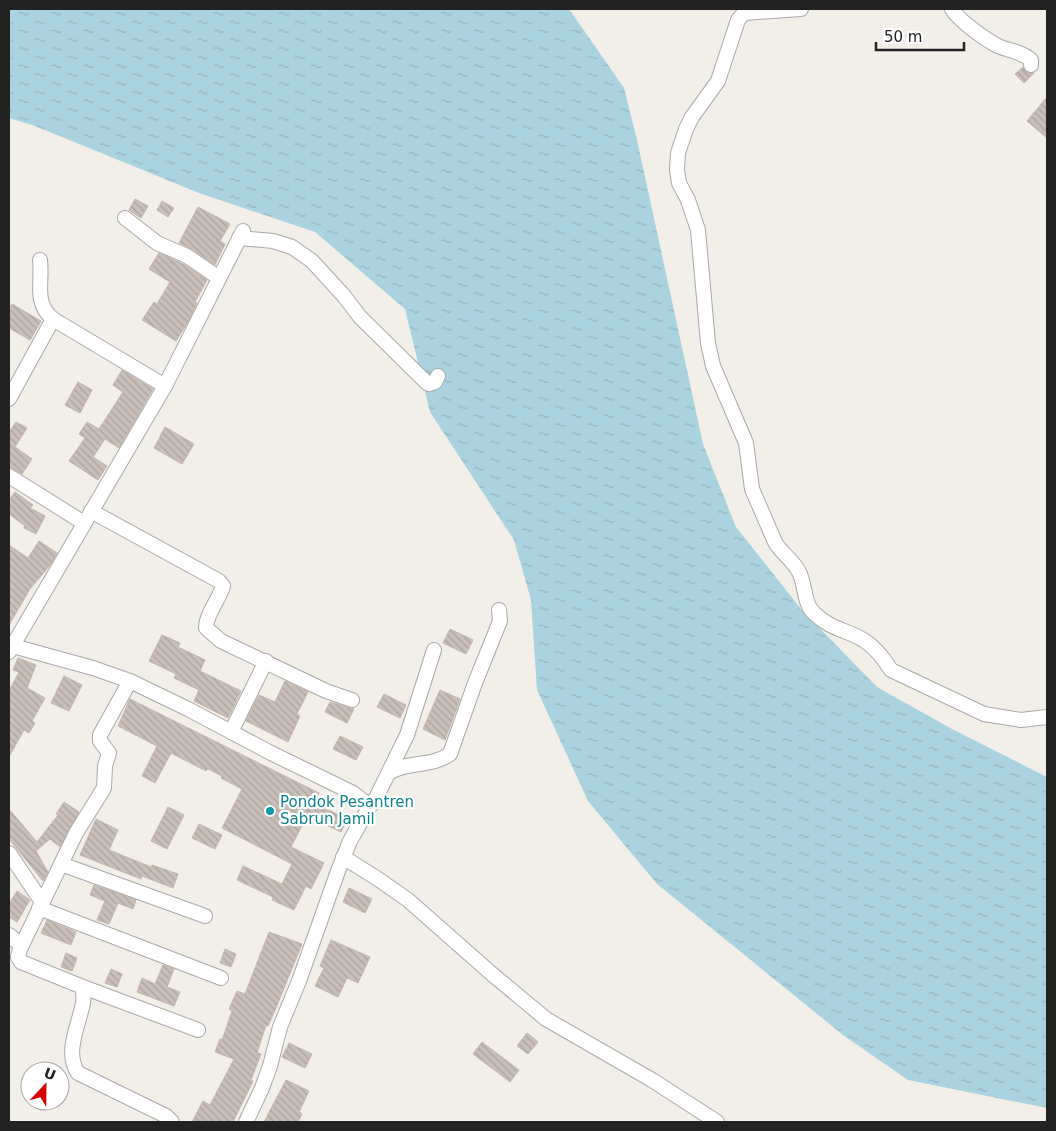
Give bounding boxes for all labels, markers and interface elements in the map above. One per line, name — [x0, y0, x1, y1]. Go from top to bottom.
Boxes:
scale bar — [876, 20, 964, 52]
text: 50 m — [884, 28, 922, 46]
place label: Pondok Pesantren Sabrun Jamil — [280, 793, 414, 828]
marker: Pondok Pesantren Sabrun Jamil — [264, 805, 276, 817]
north arrow — [20, 1061, 70, 1111]
text: U — [42, 1064, 58, 1083]

